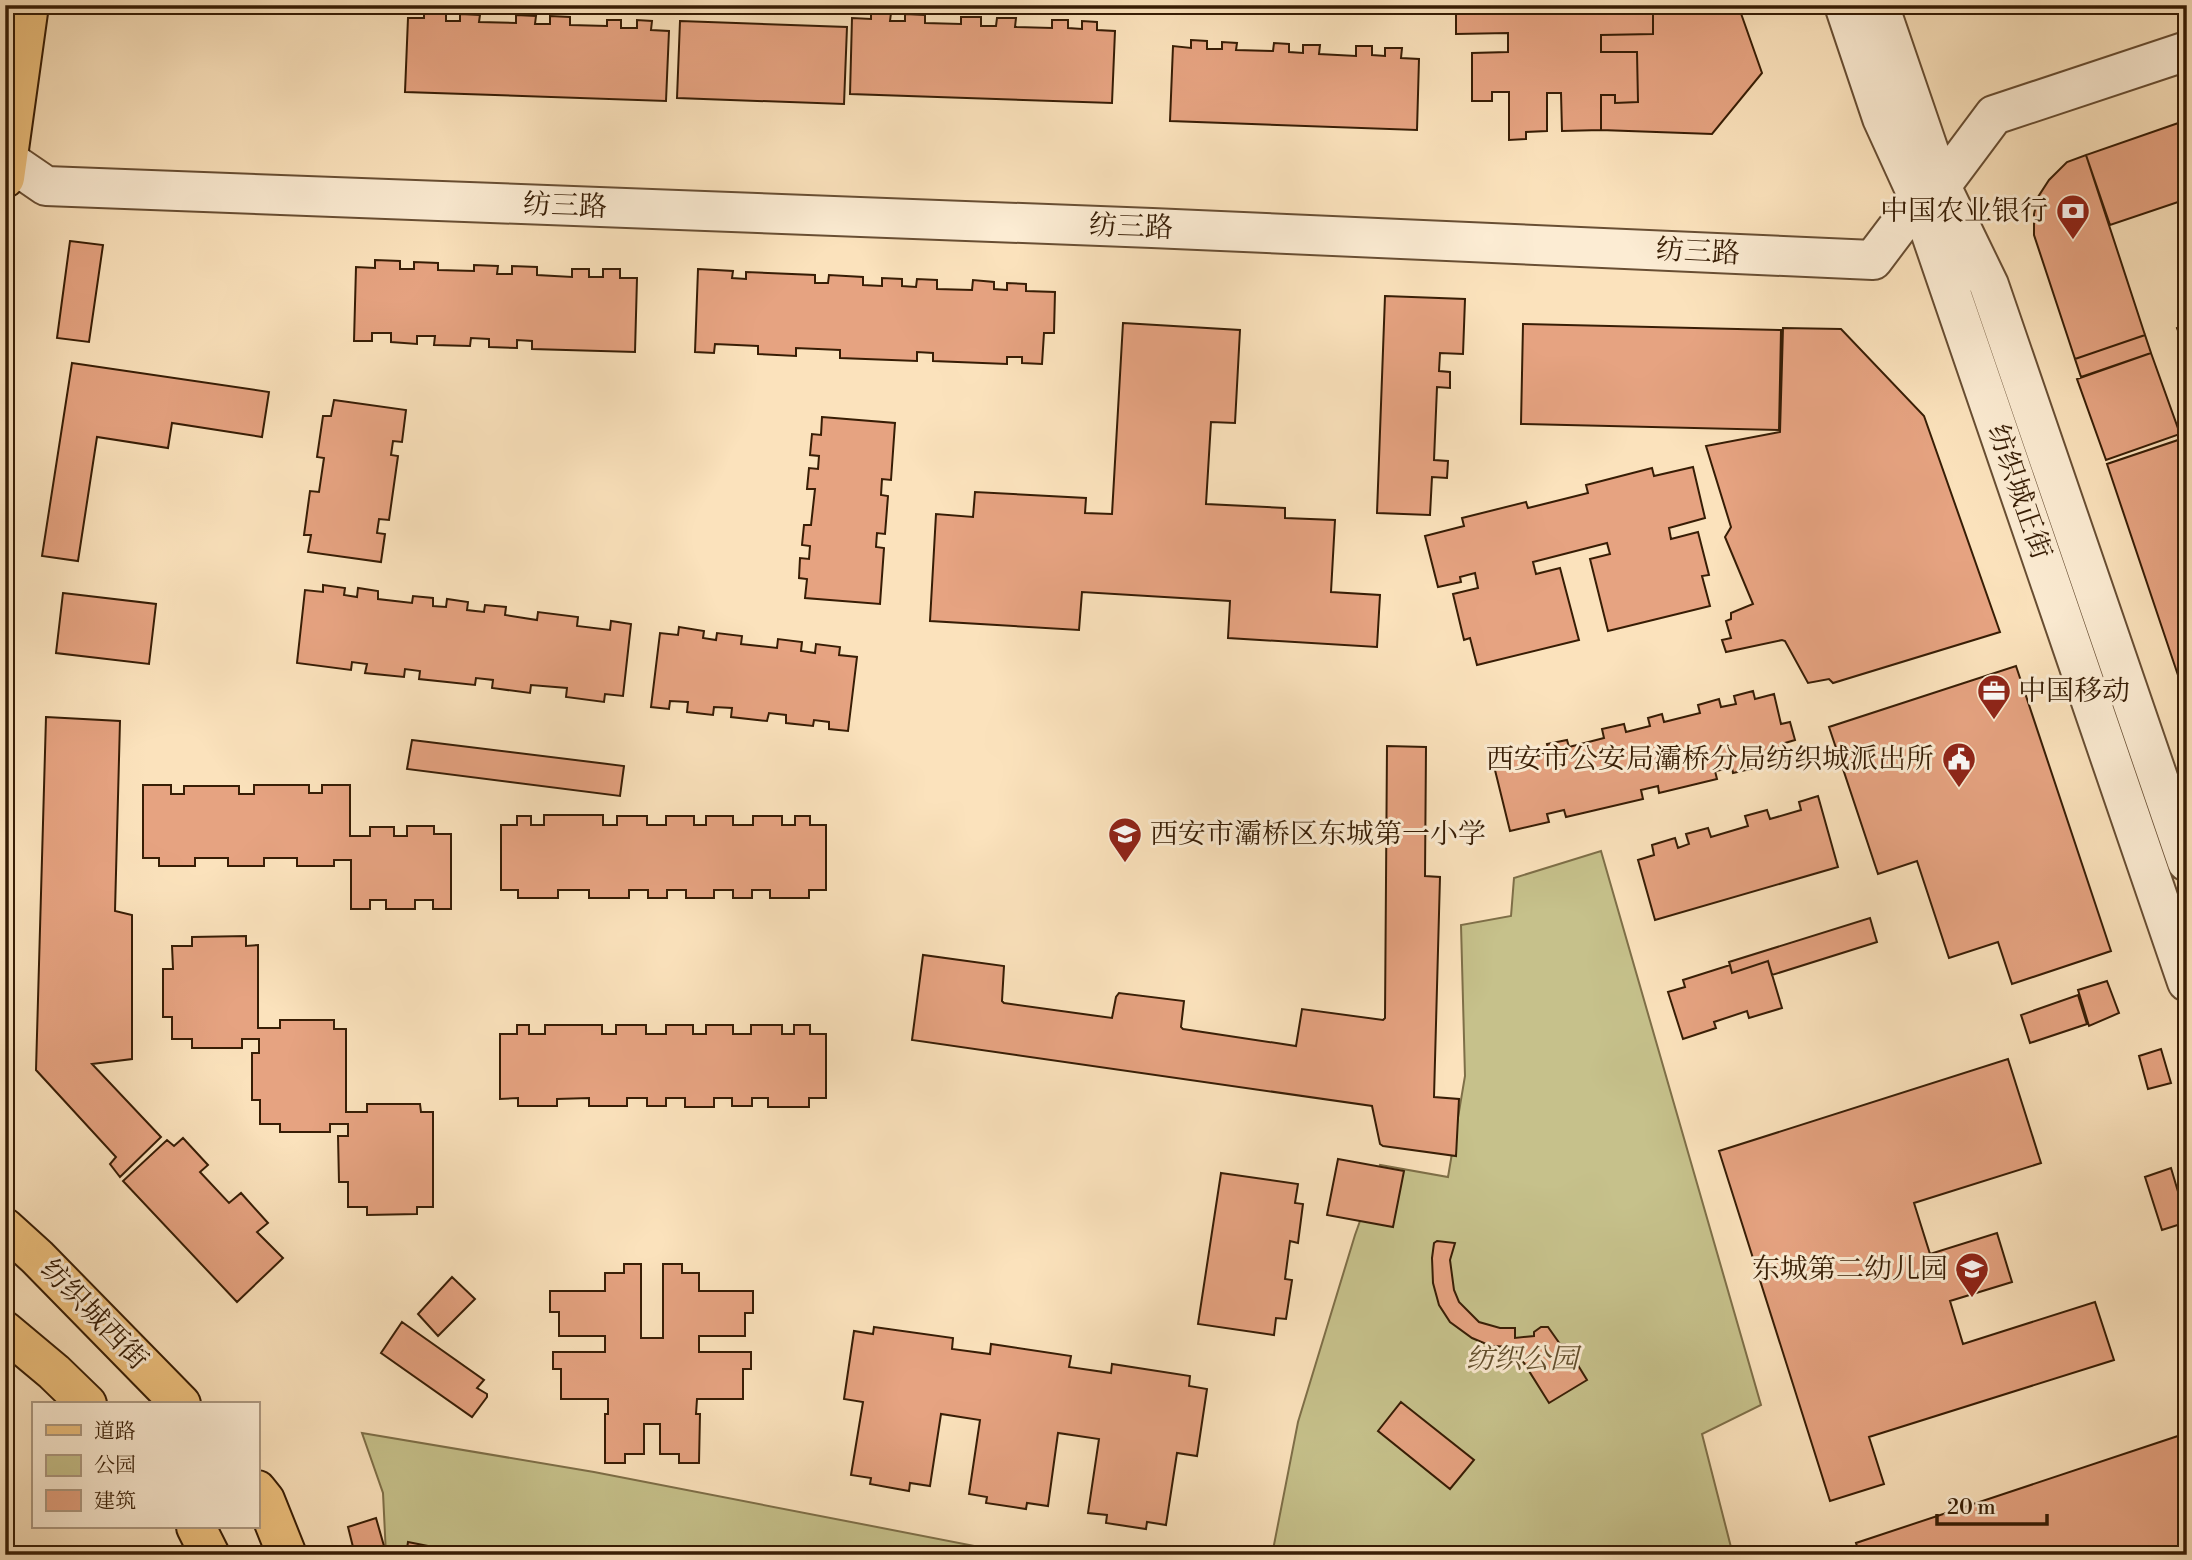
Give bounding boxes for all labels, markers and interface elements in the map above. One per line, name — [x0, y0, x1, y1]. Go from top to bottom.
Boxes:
street label: 纺三路 — [522, 187, 608, 225]
bank icon: 中国农业银行 — [2054, 192, 2092, 241]
place label: 中国农业银行 — [1880, 194, 2048, 229]
street label: 纺三路 — [1088, 208, 1174, 246]
street label: 纺三路 — [1655, 232, 1741, 272]
street label: 纺织城正街 — [1980, 420, 2058, 564]
office icon: 中国移动 — [1975, 672, 2013, 721]
place label: 中国移动 — [2018, 674, 2130, 709]
public building icon: 西安市公安局灞桥分局纺织城派出所 — [1940, 740, 1978, 789]
place label: 西安市公安局灞桥分局纺织城派出所 — [1486, 742, 1934, 777]
school or university icon: 西安市灞桥区东城第一小学 — [1106, 815, 1144, 864]
place label: 西安市灞桥区东城第一小学 — [1150, 817, 1486, 852]
school or university icon: 东城第二幼儿园 — [1953, 1250, 1991, 1299]
street label: 纺织城西街 — [33, 1252, 155, 1378]
place label: 东城第二幼儿园 — [1752, 1252, 1948, 1287]
park label: 纺织公园 — [1466, 1342, 1582, 1377]
legend — [32, 1402, 259, 1528]
text: 道路 — [94, 1419, 136, 1445]
text: 公园 — [94, 1453, 136, 1479]
scale bar — [1937, 1483, 2047, 1527]
text: 建筑 — [94, 1489, 136, 1515]
text: 20 m — [1947, 1495, 1996, 1521]

